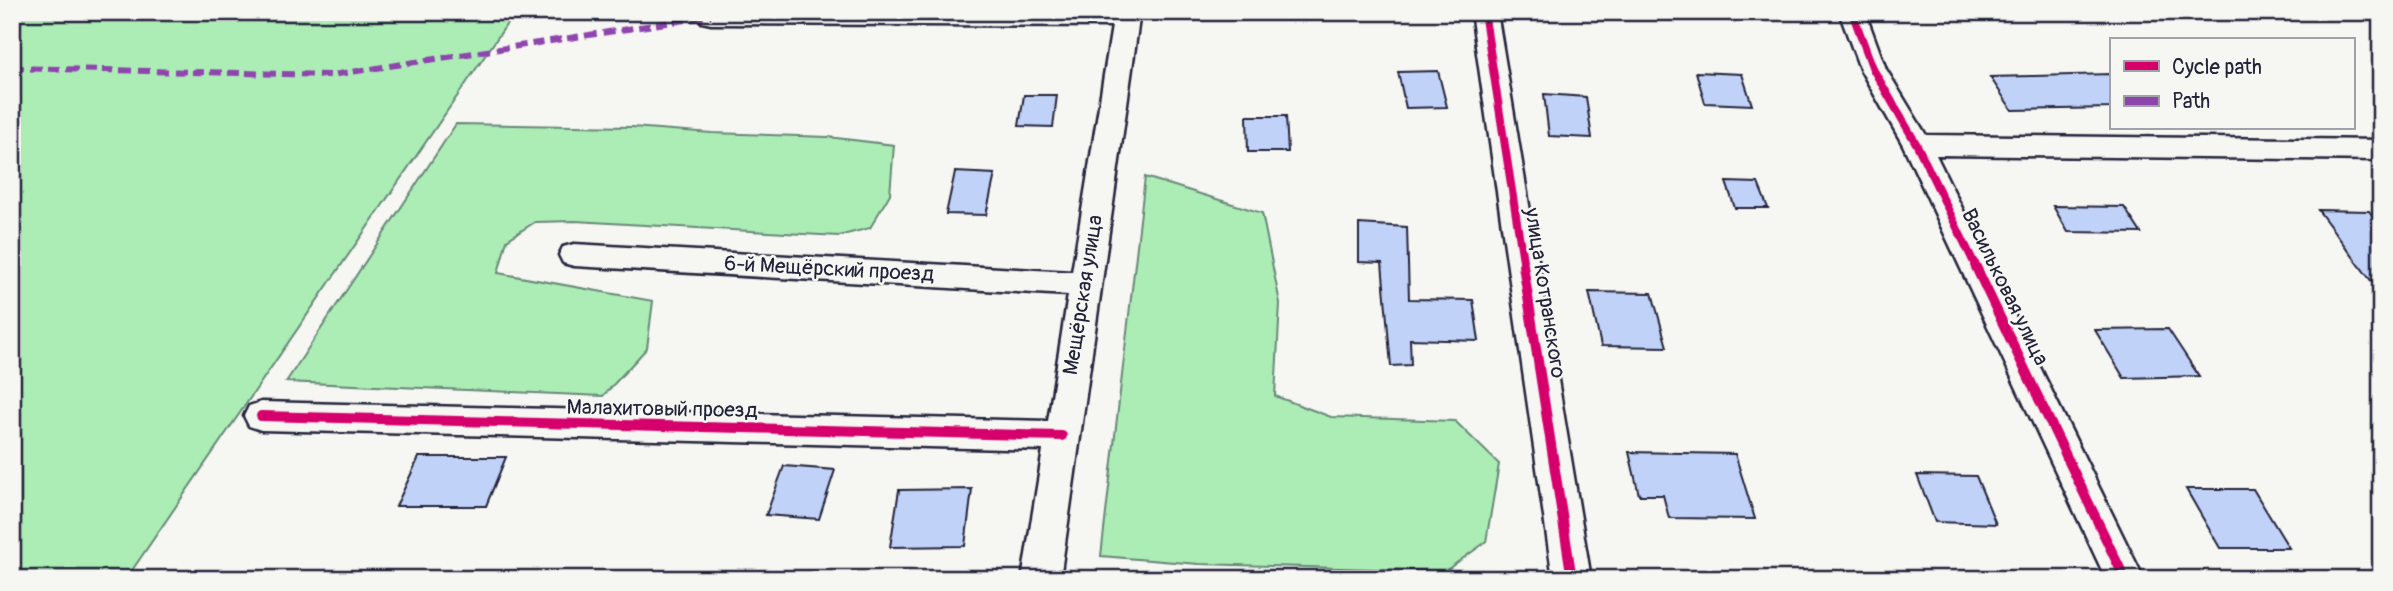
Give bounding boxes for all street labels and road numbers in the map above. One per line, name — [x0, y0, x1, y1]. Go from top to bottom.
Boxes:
street label: Васильковая улица — [1955, 204, 2055, 370]
street label: улица Котранского — [1518, 205, 1572, 380]
street label: Мещёрская улица — [1057, 213, 1109, 377]
street label: 6-й Мещёрский проезд — [723, 250, 935, 288]
street label: Малахитовый проезд — [566, 394, 758, 424]

